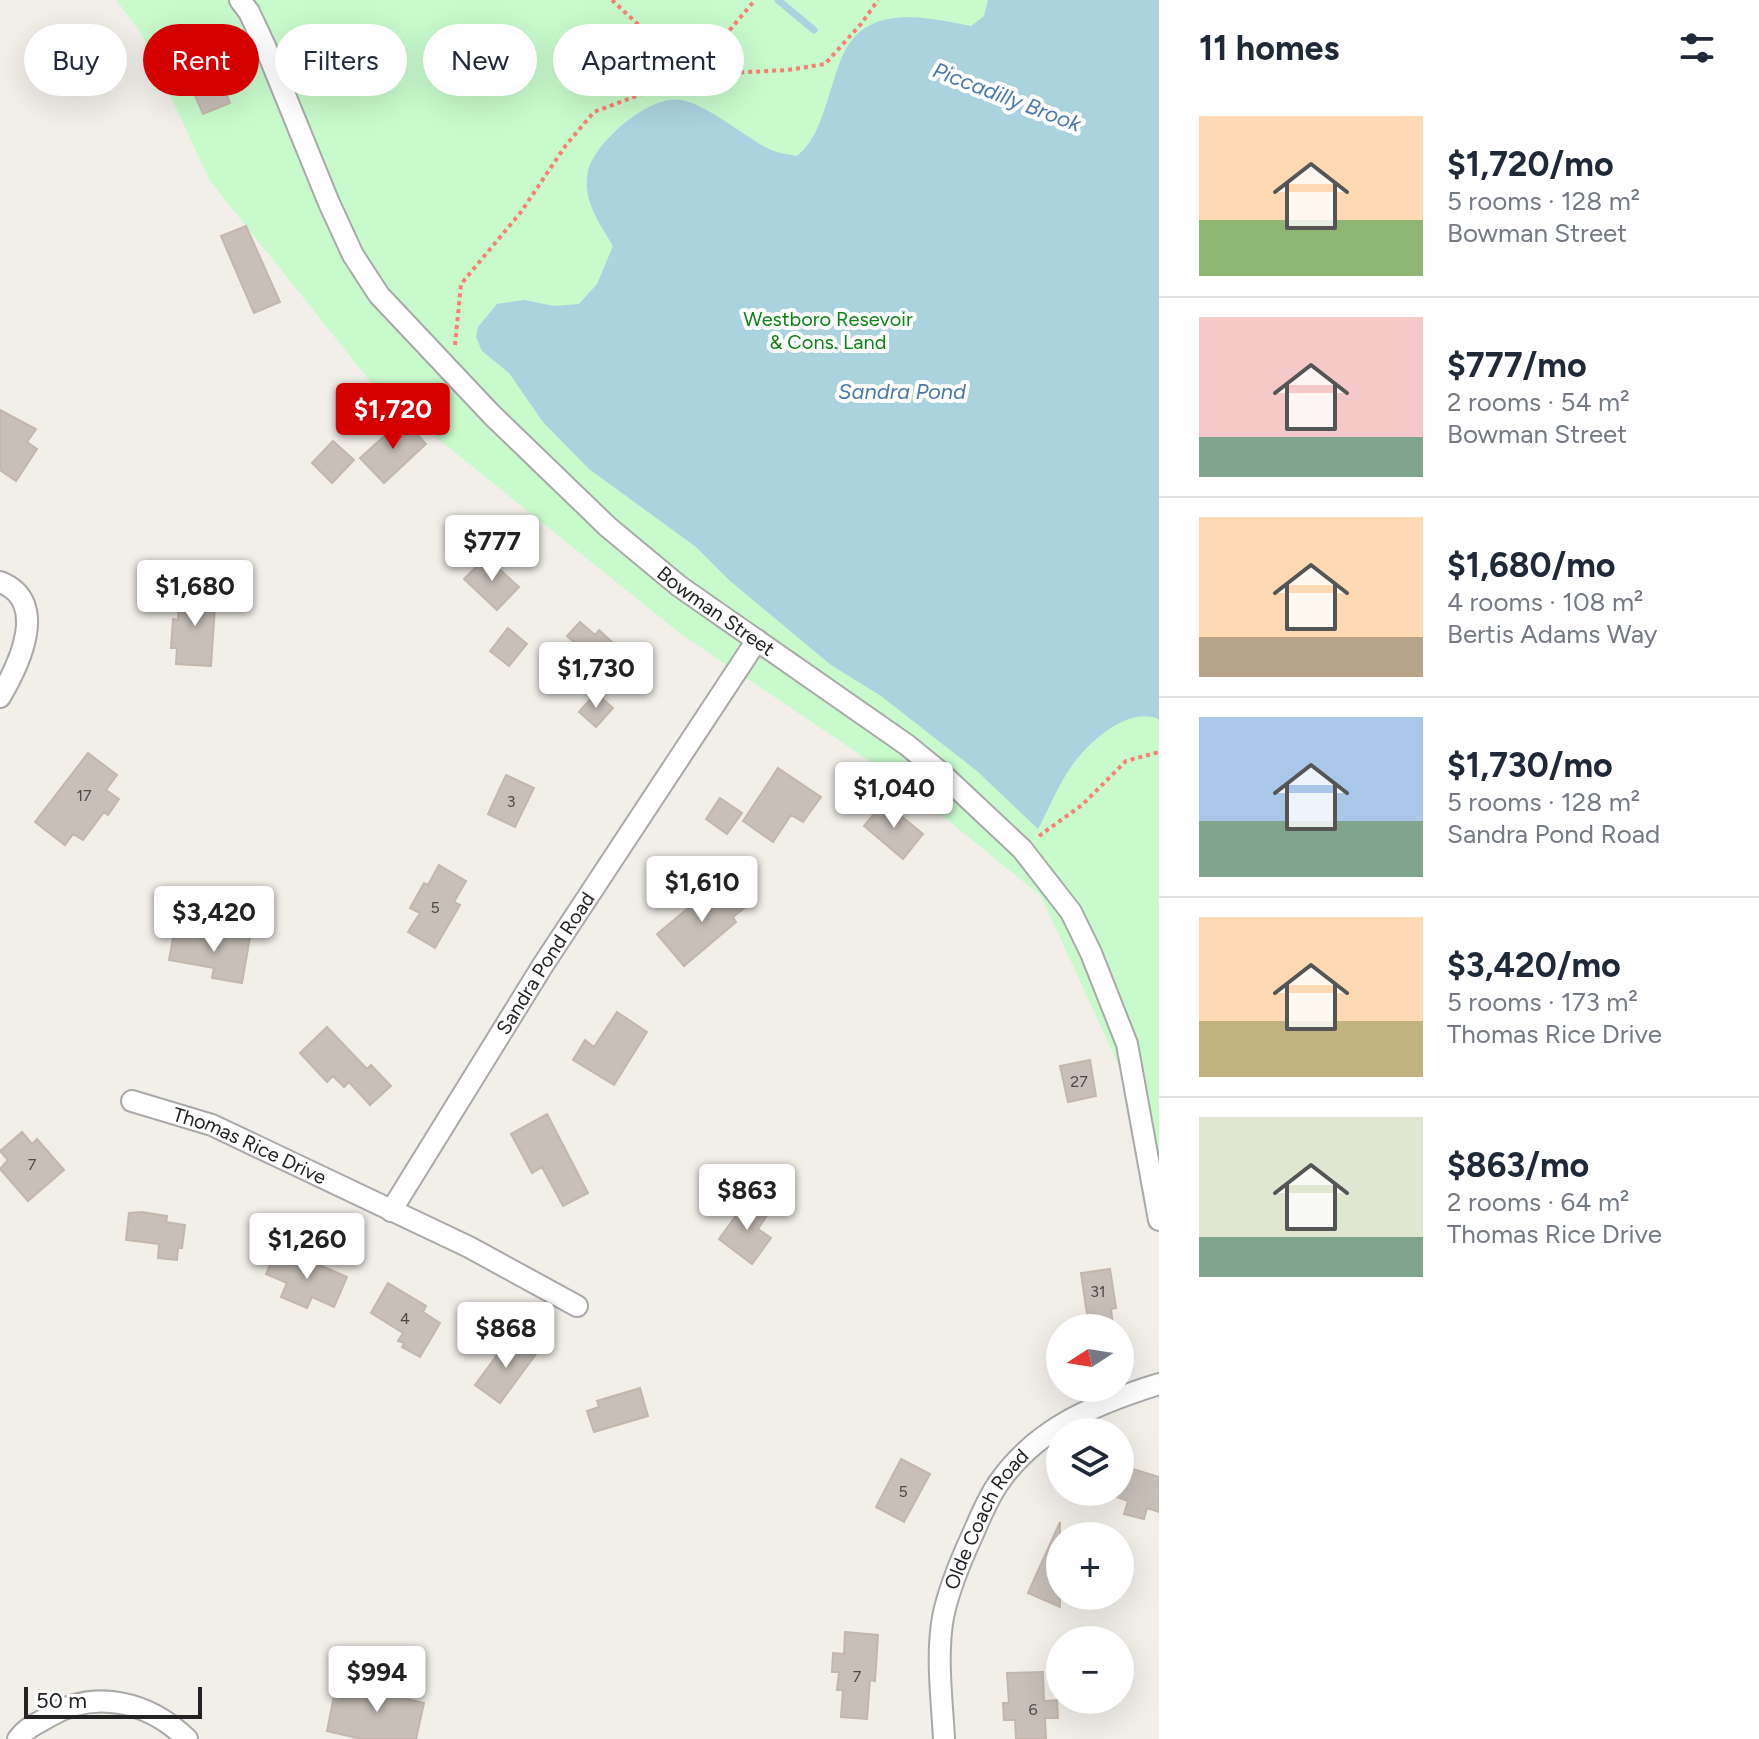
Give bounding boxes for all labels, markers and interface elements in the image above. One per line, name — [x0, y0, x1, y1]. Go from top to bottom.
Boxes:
chip: Buy — [24, 24, 127, 96]
chip: Rent — [143, 24, 259, 96]
chip: Filters — [275, 24, 407, 96]
chip: New — [423, 24, 537, 96]
chip: Apartment — [553, 24, 744, 96]
icon: filters — [1675, 26, 1719, 70]
text: 11 homes — [1199, 28, 1339, 69]
water label: Piccadilly Brook — [929, 56, 1086, 138]
text: $1,720/mo — [1447, 144, 1614, 185]
icon: home — [1263, 148, 1359, 244]
text: 5 rooms · 128 m² — [1447, 185, 1640, 217]
text: Bowman Street — [1447, 217, 1627, 249]
park label: Westboro Resevoir & Cons. Land — [743, 307, 913, 354]
text: $777/mo — [1447, 345, 1587, 386]
icon: home — [1263, 349, 1359, 445]
water label: Sandra Pond — [838, 378, 967, 405]
pin: $1,720 — [328, 383, 458, 451]
text: 2 rooms · 54 m² — [1447, 386, 1630, 418]
text: $1,720 — [354, 393, 432, 425]
text: Bowman Street — [1447, 418, 1627, 450]
pin: $777 — [445, 515, 539, 583]
text: $777 — [463, 525, 521, 557]
text: $1,680/mo — [1447, 545, 1616, 586]
icon: home — [1263, 549, 1359, 645]
pin: $1,680 — [130, 560, 260, 628]
street label: Bowman Street — [652, 561, 779, 661]
text: $1,680 — [155, 570, 235, 602]
text: 4 rooms · 108 m² — [1447, 586, 1644, 618]
text: Bertis Adams Way — [1447, 618, 1658, 650]
pin: $1,730 — [531, 642, 661, 710]
text: $1,730 — [557, 652, 635, 684]
text: $1,730/mo — [1447, 745, 1613, 786]
icon: home — [1263, 749, 1359, 845]
pin: $1,040 — [829, 762, 959, 830]
text: $1,040 — [853, 772, 935, 804]
house number: 17 — [76, 786, 92, 805]
text: 5 rooms · 128 m² — [1447, 786, 1640, 818]
house number: 3 — [507, 792, 515, 811]
text: Sandra Pond Road — [1447, 818, 1660, 850]
pin: $1,610 — [637, 856, 767, 924]
text: $1,610 — [665, 866, 739, 898]
pin: $3,420 — [149, 886, 279, 954]
street label: Sandra Pond Road — [491, 887, 600, 1039]
text: $3,420 — [172, 896, 256, 928]
house number: 5 — [430, 898, 440, 917]
text: $3,420/mo — [1447, 945, 1621, 986]
icon: home — [1263, 949, 1359, 1045]
text: 5 rooms · 173 m² — [1447, 986, 1638, 1018]
text: Thomas Rice Drive — [1447, 1018, 1662, 1050]
house number: 27 — [1070, 1072, 1088, 1091]
street label: Thomas Rice Drive — [170, 1102, 330, 1190]
text: $863/mo — [1447, 1145, 1589, 1186]
icon: home — [1263, 1149, 1359, 1245]
house number: 7 — [28, 1155, 37, 1174]
pin: $863 — [700, 1164, 794, 1232]
text: $863 — [717, 1174, 777, 1206]
text: 2 rooms · 64 m² — [1447, 1186, 1629, 1218]
pin: $1,260 — [242, 1213, 372, 1281]
text: Thomas Rice Drive — [1447, 1218, 1662, 1250]
text: $1,260 — [267, 1223, 347, 1255]
house number: 31 — [1090, 1282, 1106, 1301]
pin: $868 — [459, 1302, 553, 1370]
house number: 4 — [400, 1309, 410, 1328]
text: $868 — [475, 1312, 537, 1344]
north arrow — [1046, 1314, 1134, 1402]
map controls — [1046, 1314, 1134, 1714]
button: layers — [1046, 1418, 1134, 1506]
street label: Olde Coach Road — [939, 1444, 1033, 1593]
house number: 5 — [898, 1482, 908, 1501]
button: + — [1046, 1522, 1134, 1610]
button: − — [1046, 1626, 1134, 1714]
pin: $994 — [330, 1646, 424, 1714]
text: $994 — [346, 1656, 408, 1688]
house number: 7 — [853, 1667, 862, 1686]
scale bar — [24, 1683, 202, 1719]
text: 50 m — [36, 1687, 87, 1714]
house number: 6 — [1028, 1700, 1038, 1719]

